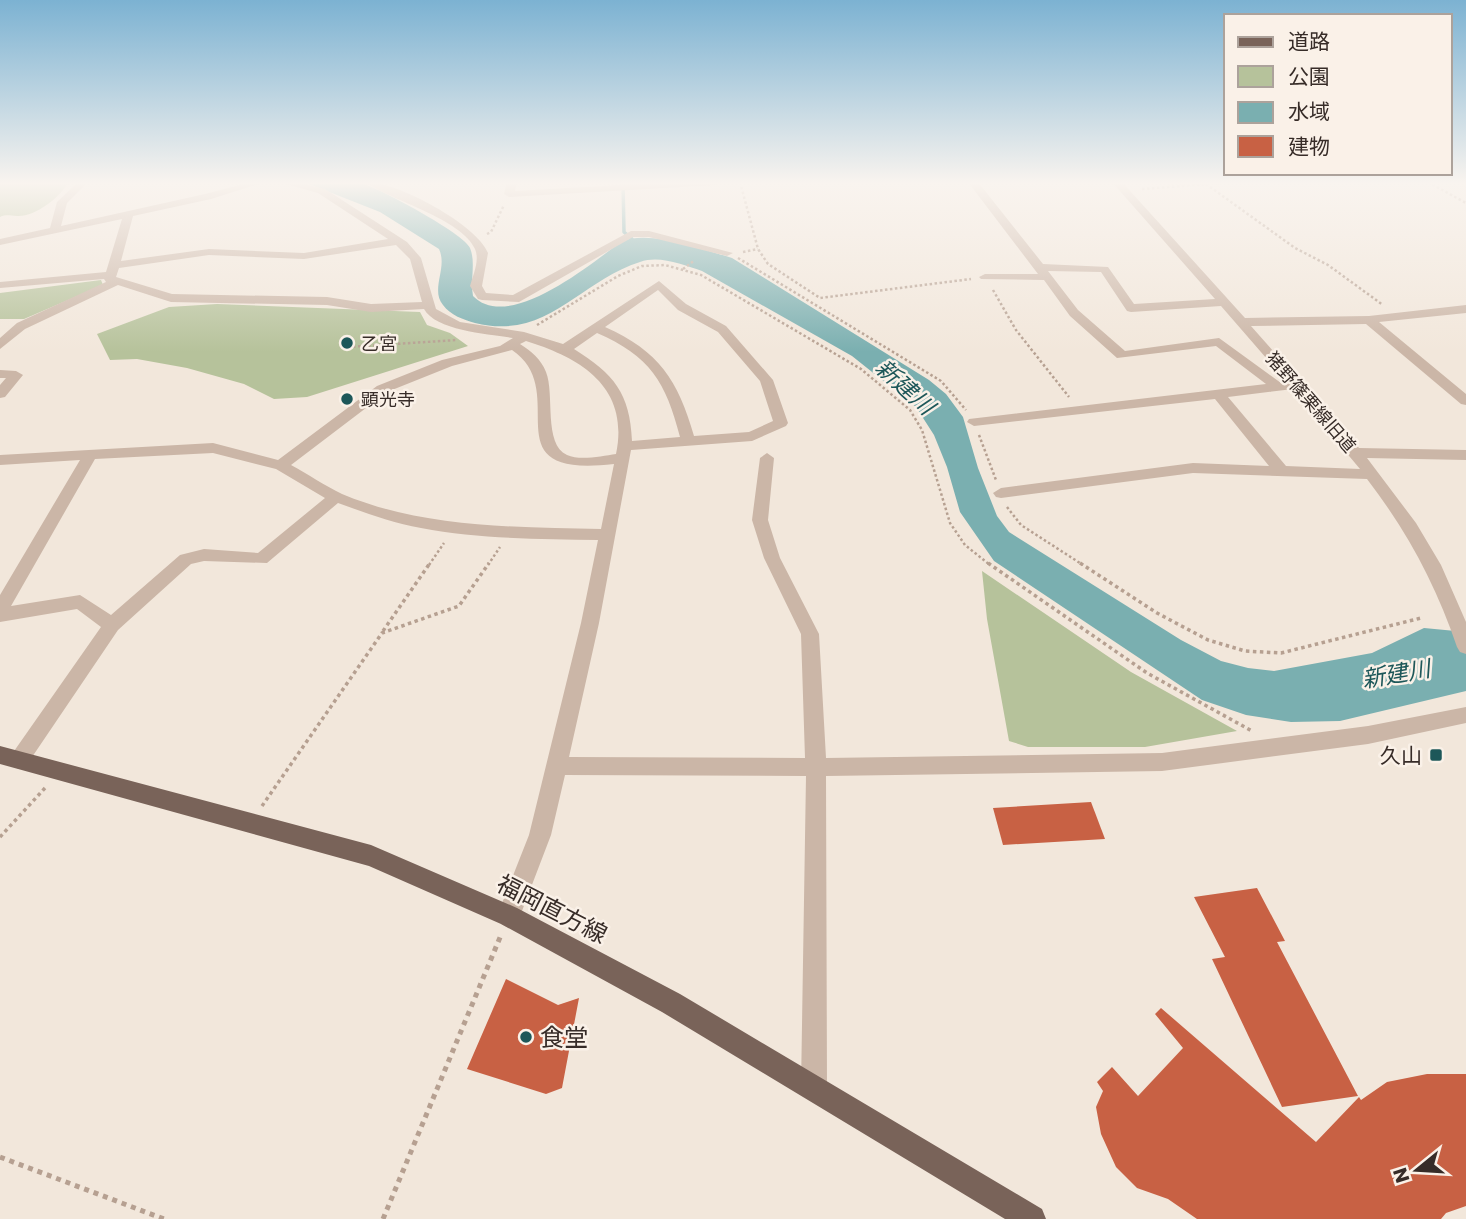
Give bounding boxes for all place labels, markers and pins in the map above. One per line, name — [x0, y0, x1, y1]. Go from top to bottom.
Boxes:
place label: 乙宮 — [361, 331, 397, 356]
marker: 乙宮 — [339, 335, 355, 351]
place label: 顕光寺 — [361, 387, 415, 412]
marker: 顕光寺 — [339, 391, 355, 407]
place label: 久山 — [1380, 741, 1422, 770]
marker: 久山 — [1428, 747, 1444, 763]
place label: 食堂 — [540, 1021, 588, 1054]
marker: 食堂 — [518, 1029, 534, 1045]

